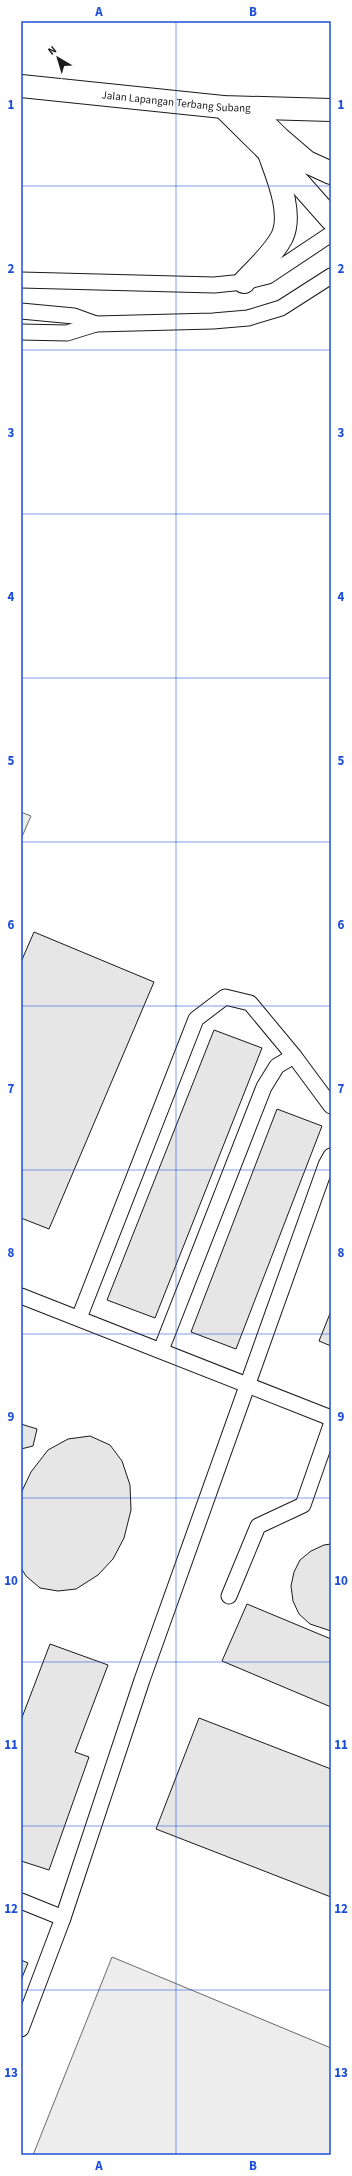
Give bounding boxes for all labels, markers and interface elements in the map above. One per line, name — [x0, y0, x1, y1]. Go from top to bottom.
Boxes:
text: A — [94, 3, 103, 21]
text: B — [249, 3, 257, 21]
north arrow — [38, 38, 78, 78]
text: N — [45, 42, 60, 59]
street label: Jalan Lapangan Terbang Subang — [101, 87, 251, 115]
text: 1 — [8, 96, 15, 114]
text: 1 — [338, 96, 345, 114]
text: 2 — [8, 260, 15, 278]
text: 2 — [338, 260, 345, 278]
text: 3 — [8, 424, 15, 442]
text: 3 — [338, 424, 345, 442]
text: 4 — [8, 588, 15, 606]
text: 4 — [338, 588, 345, 606]
text: 5 — [8, 752, 15, 770]
text: 5 — [338, 752, 345, 770]
text: 6 — [8, 916, 15, 934]
text: 6 — [338, 916, 345, 934]
text: 7 — [8, 1080, 15, 1098]
text: 7 — [338, 1080, 345, 1098]
text: 8 — [8, 1244, 15, 1262]
text: 8 — [338, 1244, 345, 1262]
text: 9 — [8, 1408, 15, 1426]
text: 9 — [338, 1408, 345, 1426]
text: 10 — [4, 1572, 18, 1590]
text: 10 — [334, 1572, 348, 1590]
text: 11 — [4, 1736, 18, 1754]
text: 11 — [334, 1736, 348, 1754]
text: 12 — [4, 1900, 18, 1918]
text: 12 — [334, 1900, 348, 1918]
text: 13 — [4, 2064, 18, 2082]
text: 13 — [334, 2064, 348, 2082]
text: A — [94, 2157, 103, 2175]
text: B — [249, 2157, 257, 2175]

